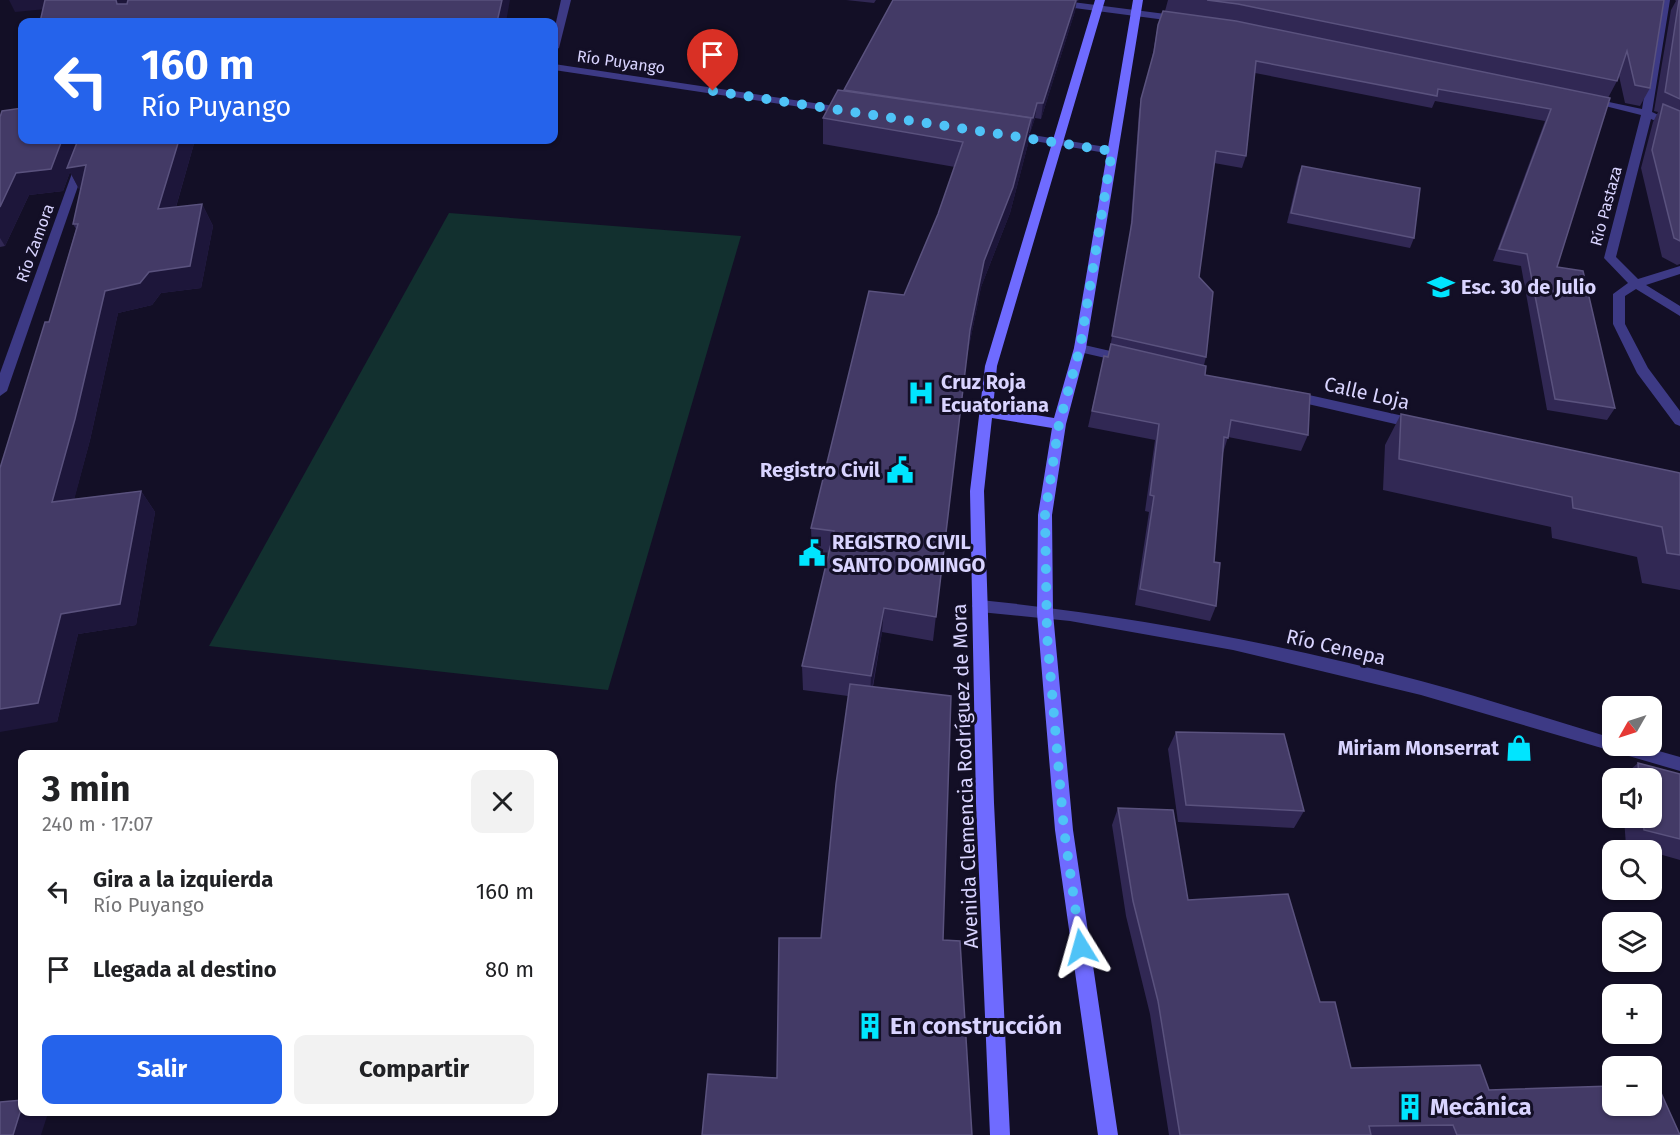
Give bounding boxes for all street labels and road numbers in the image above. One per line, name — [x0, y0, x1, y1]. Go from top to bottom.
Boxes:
street label: Río Puyango — [576, 46, 666, 78]
street label: Río Pastaza — [1586, 164, 1626, 248]
street label: Río Zamora — [12, 201, 58, 285]
street label: Calle Loja — [1322, 372, 1412, 414]
street label: Avenida Clemencia Rodríguez de Mora — [947, 603, 983, 949]
street label: Río Cenepa — [1284, 624, 1388, 670]

